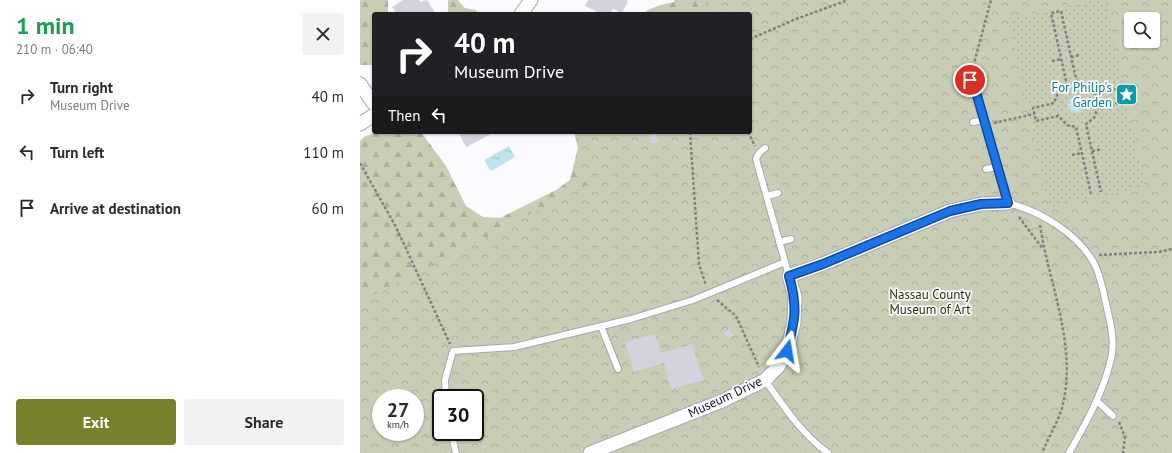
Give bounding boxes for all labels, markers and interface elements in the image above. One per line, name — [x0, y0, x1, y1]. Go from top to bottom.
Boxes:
text: 1 min — [16, 10, 75, 41]
map controls — [1124, 12, 1160, 48]
button: search — [1124, 12, 1160, 48]
button: close — [302, 13, 344, 55]
text: 40 m — [454, 24, 515, 61]
icon: right — [388, 28, 440, 80]
text: 210 m · 06:40 — [16, 41, 93, 58]
text: Museum Drive — [454, 60, 564, 83]
pin — [953, 63, 987, 97]
icon: arrive — [959, 69, 981, 91]
text: Turn right — [50, 78, 113, 97]
place label: For Philip's Garden — [1051, 79, 1112, 111]
place icon: For Philip's Garden — [1114, 81, 1140, 107]
icon: right — [16, 85, 38, 107]
text: 40 m — [311, 87, 344, 106]
text: Museum Drive — [50, 97, 130, 114]
icon: left — [428, 104, 450, 126]
text: Then — [388, 106, 420, 125]
icon: left — [16, 141, 38, 163]
text: Turn left — [50, 143, 104, 162]
text: 110 m — [303, 143, 344, 162]
icon: arrive — [16, 197, 38, 219]
text: Arrive at destination — [50, 199, 181, 218]
text: 60 m — [311, 199, 344, 218]
park label: Nassau County Museum of Art — [889, 286, 971, 318]
position arrow — [766, 330, 808, 372]
street label: Museum Drive — [685, 372, 765, 422]
speed limit sign: 30 — [432, 389, 484, 441]
text: 27 — [387, 397, 409, 423]
button: Exit — [16, 399, 176, 445]
button: Share — [184, 399, 344, 445]
text: km/h — [387, 418, 409, 431]

